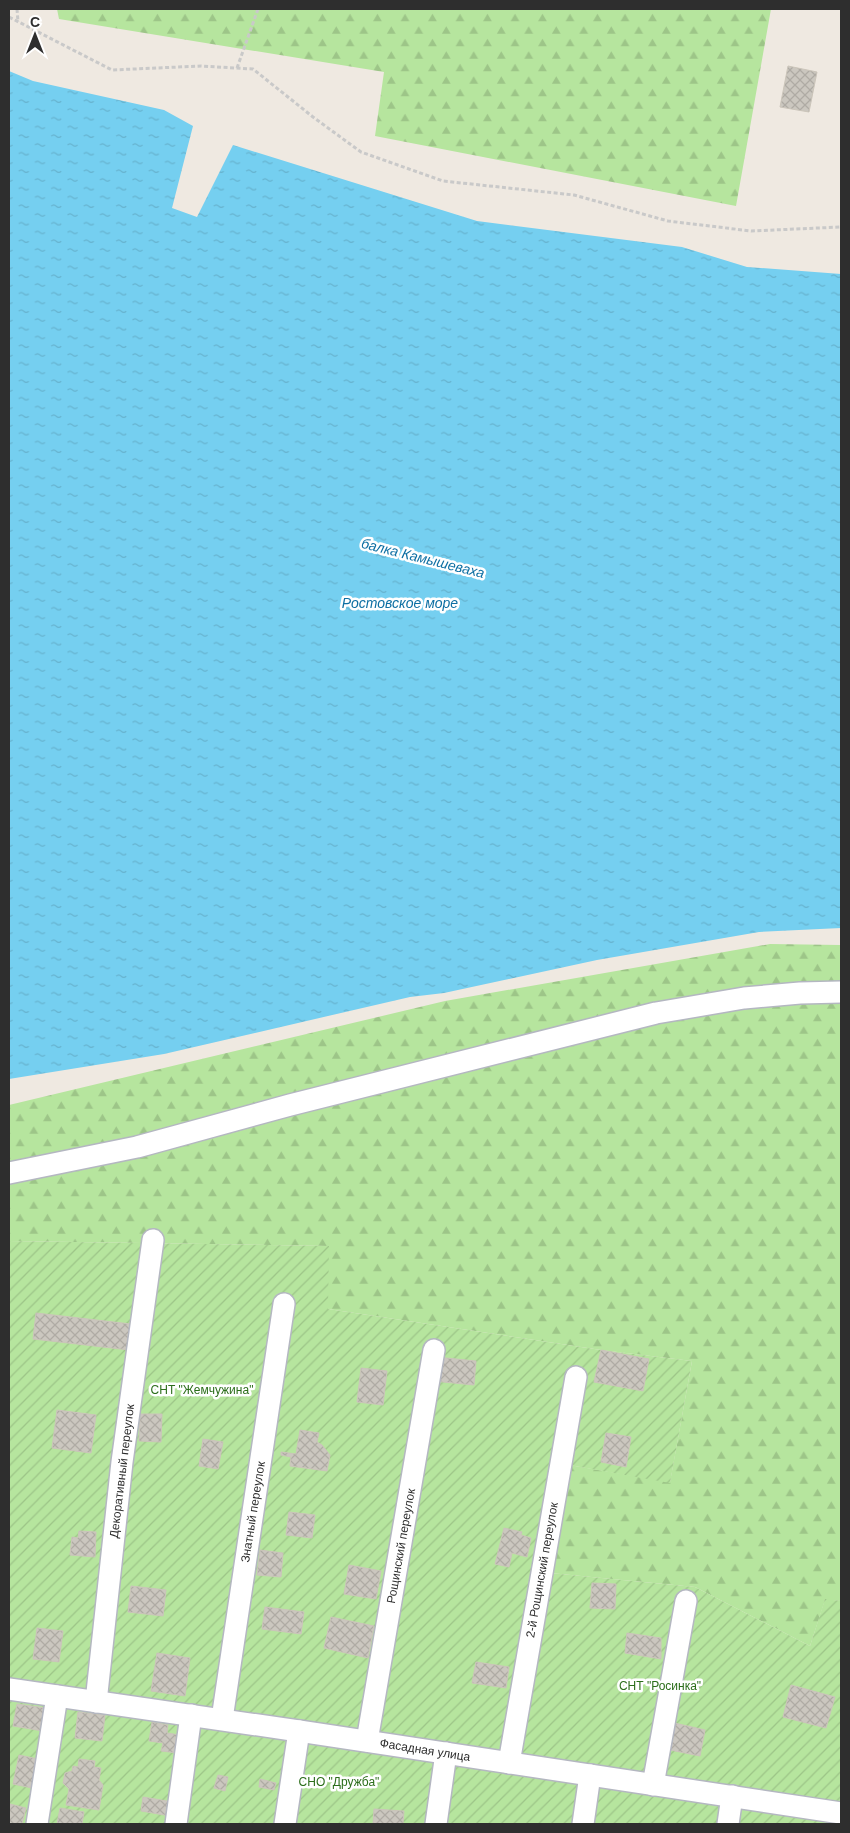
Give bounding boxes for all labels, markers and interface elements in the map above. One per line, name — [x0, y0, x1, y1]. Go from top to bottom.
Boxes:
north arrow — [10, 10, 60, 60]
text: С — [30, 14, 40, 30]
water label: балка Камышеваха — [360, 535, 486, 581]
water label: Ростовское море — [342, 595, 458, 611]
park label: СНТ "Жемчужина" — [151, 1383, 253, 1397]
street label: Декоративный переулок — [107, 1402, 137, 1539]
street label: Знатный переулок — [238, 1460, 268, 1564]
street label: Рощинский переулок — [384, 1487, 418, 1605]
street label: 2-й Рощинский переулок — [523, 1500, 561, 1639]
park label: СНТ "Росинка" — [619, 1679, 701, 1693]
street label: Фасадная улица — [379, 1736, 472, 1764]
park label: СНО "Дружба" — [299, 1775, 379, 1789]

